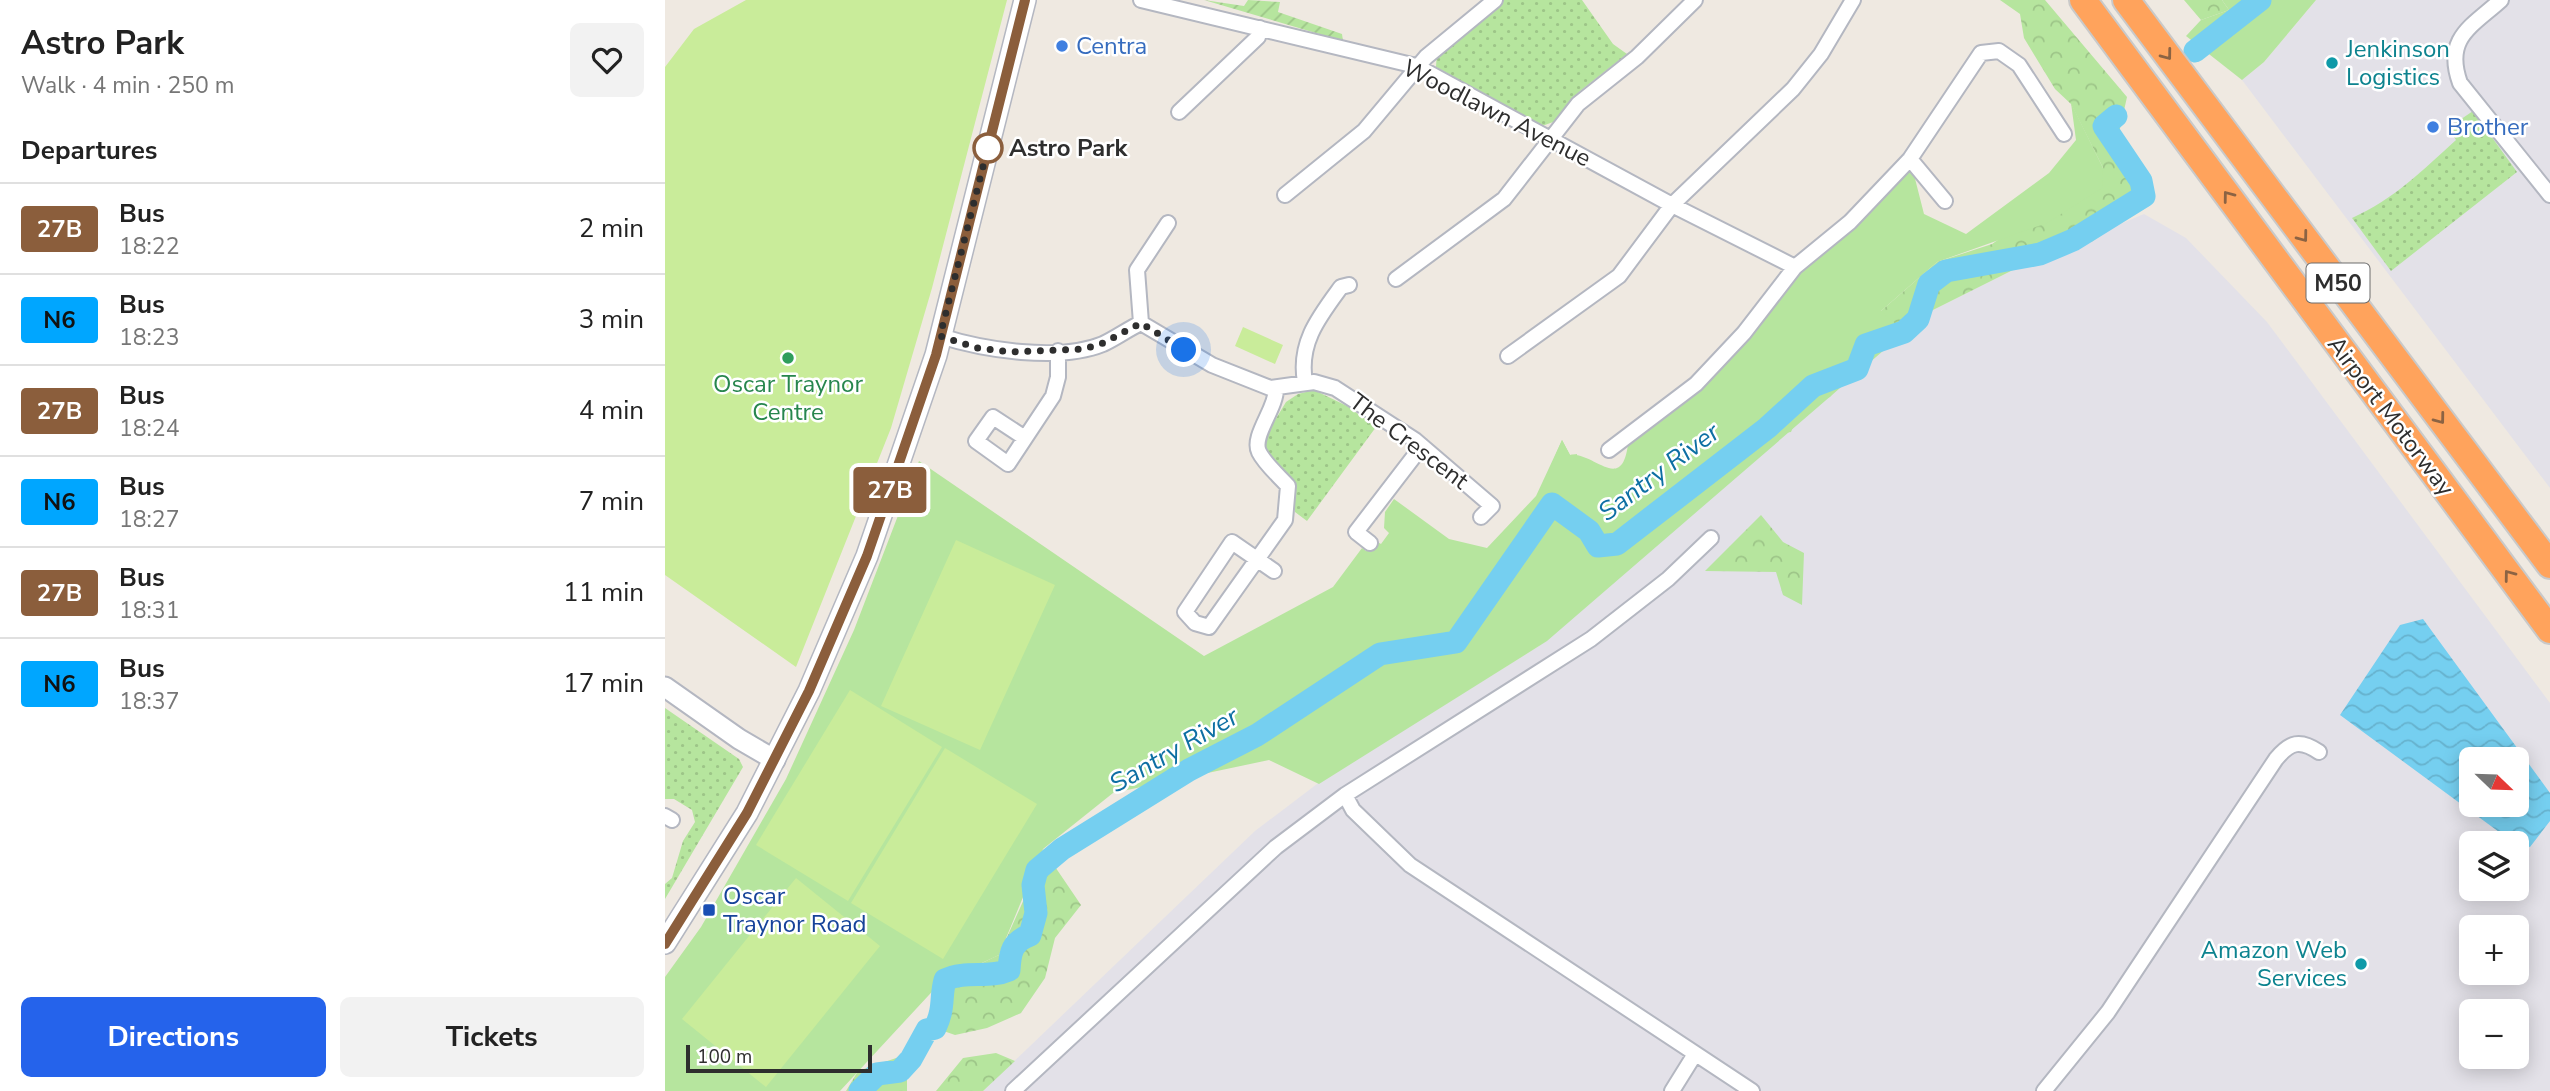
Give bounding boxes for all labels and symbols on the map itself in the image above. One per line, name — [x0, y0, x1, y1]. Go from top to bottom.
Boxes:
place label: Centra — [1076, 30, 1147, 62]
place label: Jenkinson Logistics — [2345, 33, 2450, 93]
marker: Centra — [1054, 38, 1070, 54]
one-way arrow — [2159, 47, 2171, 60]
street label: Woodlawn Avenue — [1397, 52, 1597, 174]
marker: Jenkinson Logistics — [2324, 55, 2340, 71]
place label: Brother — [2447, 111, 2529, 143]
marker: Brother — [2425, 119, 2441, 135]
place label: Astro Park — [1009, 132, 1129, 164]
marker: Astro Park — [973, 133, 1003, 163]
one-way arrow — [2224, 191, 2236, 204]
one-way arrow — [2295, 229, 2307, 242]
road number: M50 — [2307, 264, 2369, 302]
street label: Airport Motorway — [2320, 330, 2462, 503]
your location — [1166, 332, 1201, 367]
marker: Oscar Traynor Centre — [780, 350, 796, 366]
place label: Oscar Traynor Centre — [713, 368, 863, 428]
street label: The Crescent — [1343, 386, 1476, 497]
one-way arrow — [2431, 411, 2444, 424]
water label: Santry River — [1591, 414, 1727, 529]
line badge: 27B — [850, 467, 930, 513]
one-way arrow — [2505, 571, 2518, 583]
water label: Santry River — [1103, 699, 1245, 801]
north arrow — [2459, 747, 2529, 817]
place label: Oscar Traynor Road — [723, 880, 867, 940]
marker: Oscar Traynor Road — [701, 902, 717, 918]
place label: Amazon Web Services — [2200, 934, 2347, 994]
marker: Amazon Web Services — [2353, 956, 2369, 972]
scale bar — [686, 1042, 871, 1074]

